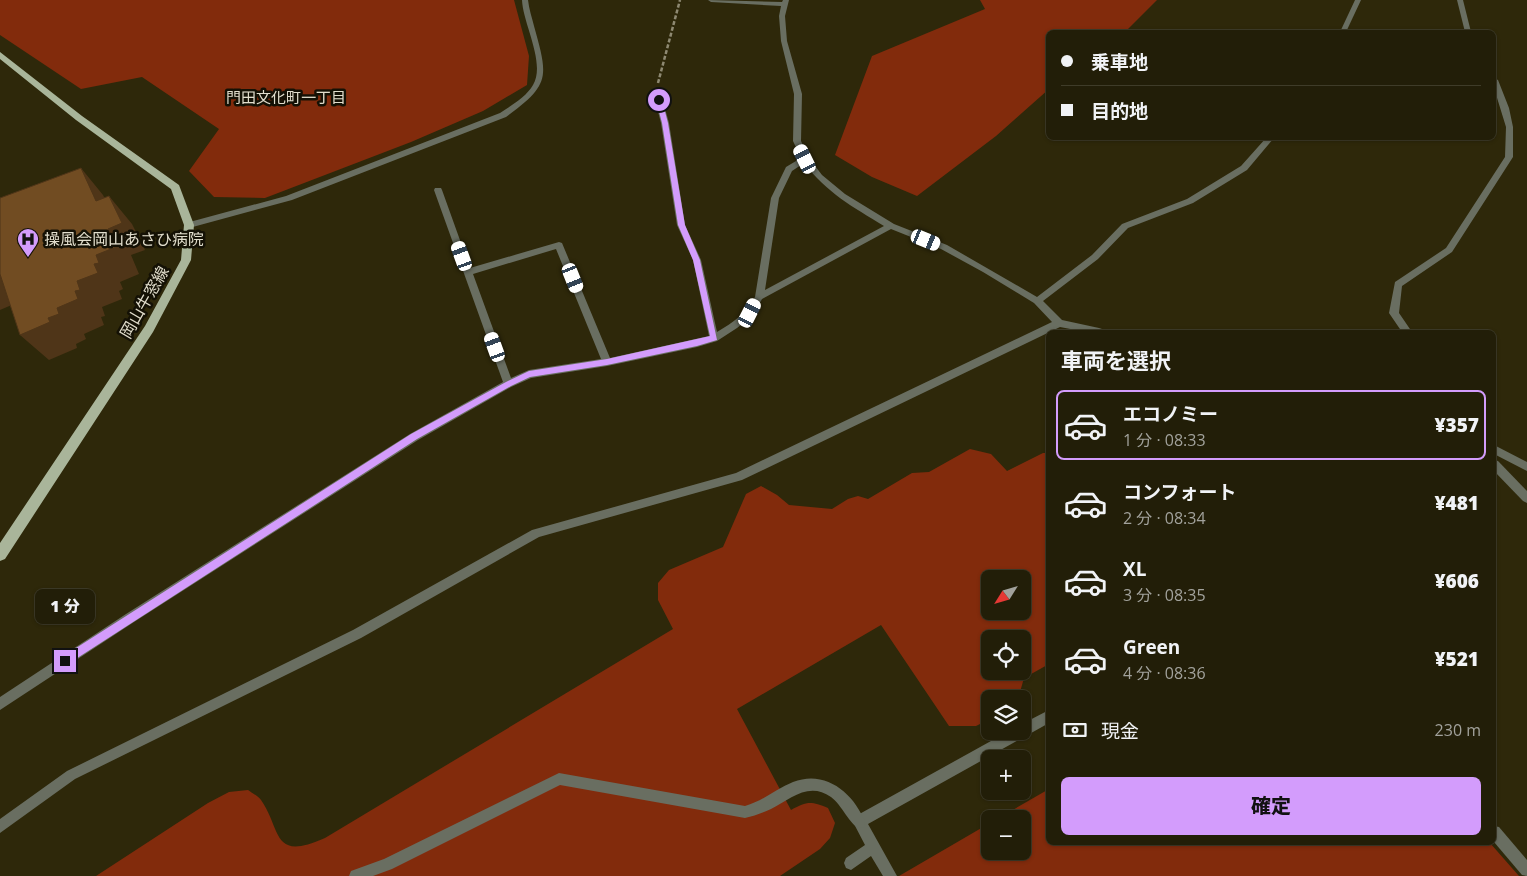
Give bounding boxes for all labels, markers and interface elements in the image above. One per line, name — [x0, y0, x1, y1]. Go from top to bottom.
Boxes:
text: 乗車地 — [1091, 49, 1148, 75]
district label: 門田文化町一丁目 — [226, 87, 346, 107]
route start — [648, 89, 670, 111]
text: 目的地 — [1091, 98, 1148, 124]
car — [791, 142, 818, 176]
hospital icon: 操風会岡山あさひ病院 — [16, 227, 40, 258]
car — [909, 227, 942, 253]
place label: 操風会岡山あさひ病院 — [44, 228, 204, 250]
car — [449, 239, 474, 273]
car — [560, 261, 585, 295]
street label: 岡山牛窓線 — [114, 262, 174, 342]
car — [736, 296, 763, 330]
car — [482, 330, 507, 364]
text: 車両を選択 — [1061, 345, 1171, 375]
text: エコノミー — [1123, 401, 1218, 427]
icon: car — [1063, 403, 1108, 448]
text: ¥357 — [1434, 412, 1479, 438]
text: 1 分 · 08:33 — [1123, 429, 1206, 451]
text: コンフォート — [1123, 479, 1236, 505]
icon: car — [1063, 481, 1108, 526]
text: ¥481 — [1434, 490, 1479, 516]
text: 2 分 · 08:34 — [1123, 507, 1206, 529]
text: XL — [1123, 556, 1146, 582]
icon: car — [1063, 559, 1108, 604]
text: ¥606 — [1434, 568, 1479, 594]
north arrow — [981, 570, 1031, 620]
map controls — [981, 570, 1031, 860]
text: 3 分 · 08:35 — [1123, 584, 1206, 606]
callout: 1 分 — [35, 588, 95, 624]
text: 1 分 — [50, 595, 80, 617]
button: locate — [981, 630, 1031, 680]
text: Green — [1123, 634, 1180, 660]
icon: car — [1063, 637, 1108, 682]
text: ¥521 — [1434, 646, 1479, 672]
route end — [54, 650, 76, 672]
text: 4 分 · 08:36 — [1123, 662, 1206, 684]
button: layers — [981, 690, 1031, 740]
icon: cash — [1061, 716, 1089, 744]
text: 現金 — [1101, 718, 1139, 744]
text: 230 m — [1435, 719, 1481, 741]
button: + — [981, 750, 1031, 800]
button: 確定 — [1061, 777, 1481, 835]
button: − — [981, 810, 1031, 860]

